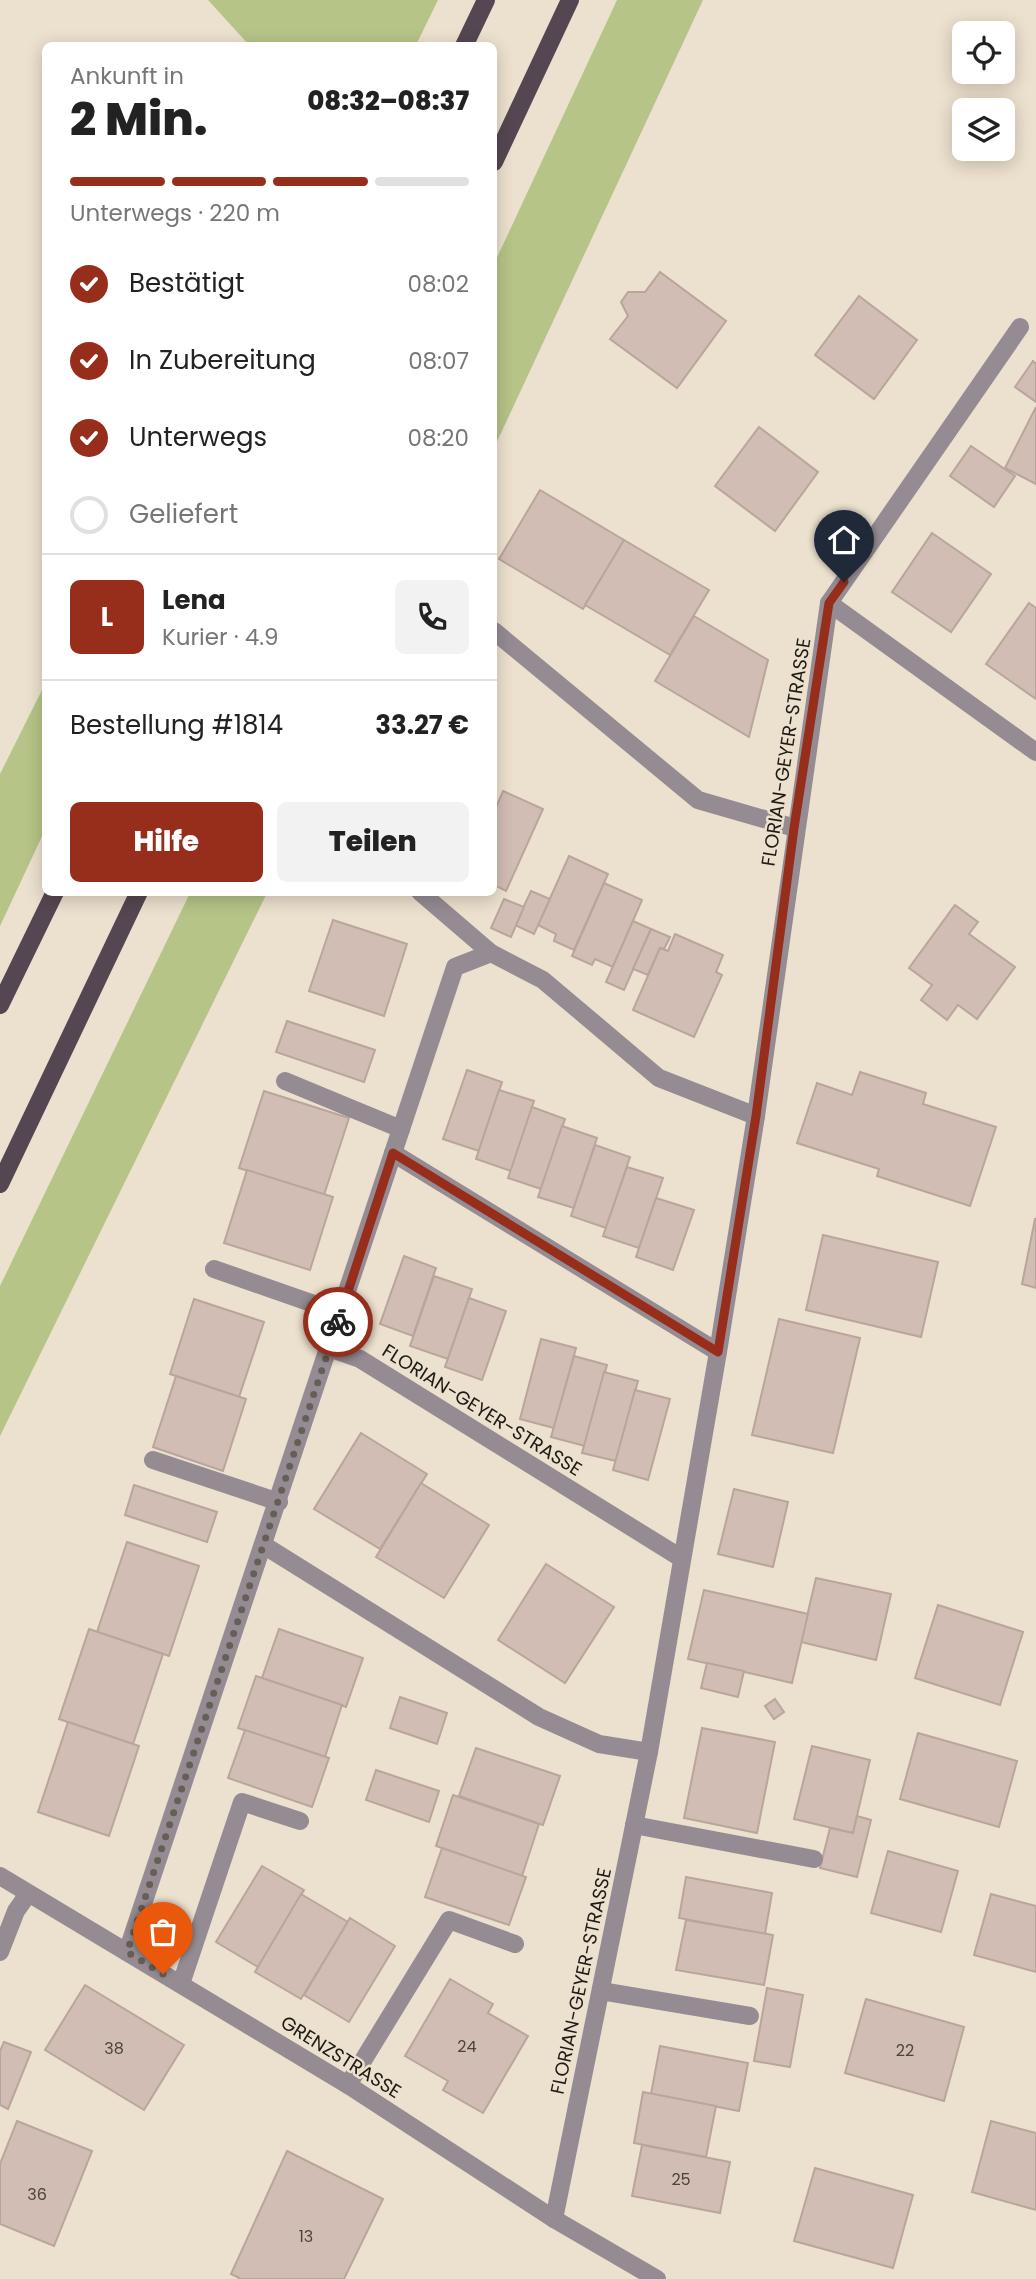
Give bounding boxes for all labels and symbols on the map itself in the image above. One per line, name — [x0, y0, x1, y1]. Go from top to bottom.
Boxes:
pin — [814, 510, 874, 582]
street label: FLORIAN-GEYER-STRASSE — [755, 636, 817, 868]
courier — [303, 1287, 373, 1357]
street label: FLORIAN-GEYER-STRASSE — [377, 1337, 587, 1483]
street label: FLORIAN-GEYER-STRASSE — [544, 1865, 618, 2097]
pin — [133, 1902, 193, 1974]
street label: GRENZSTRASSE — [276, 2009, 406, 2105]
house number: 24 — [457, 2035, 477, 2058]
house number: 38 — [104, 2037, 124, 2060]
house number: 22 — [896, 2039, 914, 2062]
house number: 25 — [671, 2168, 691, 2191]
house number: 36 — [27, 2183, 47, 2206]
house number: 13 — [299, 2225, 313, 2248]

